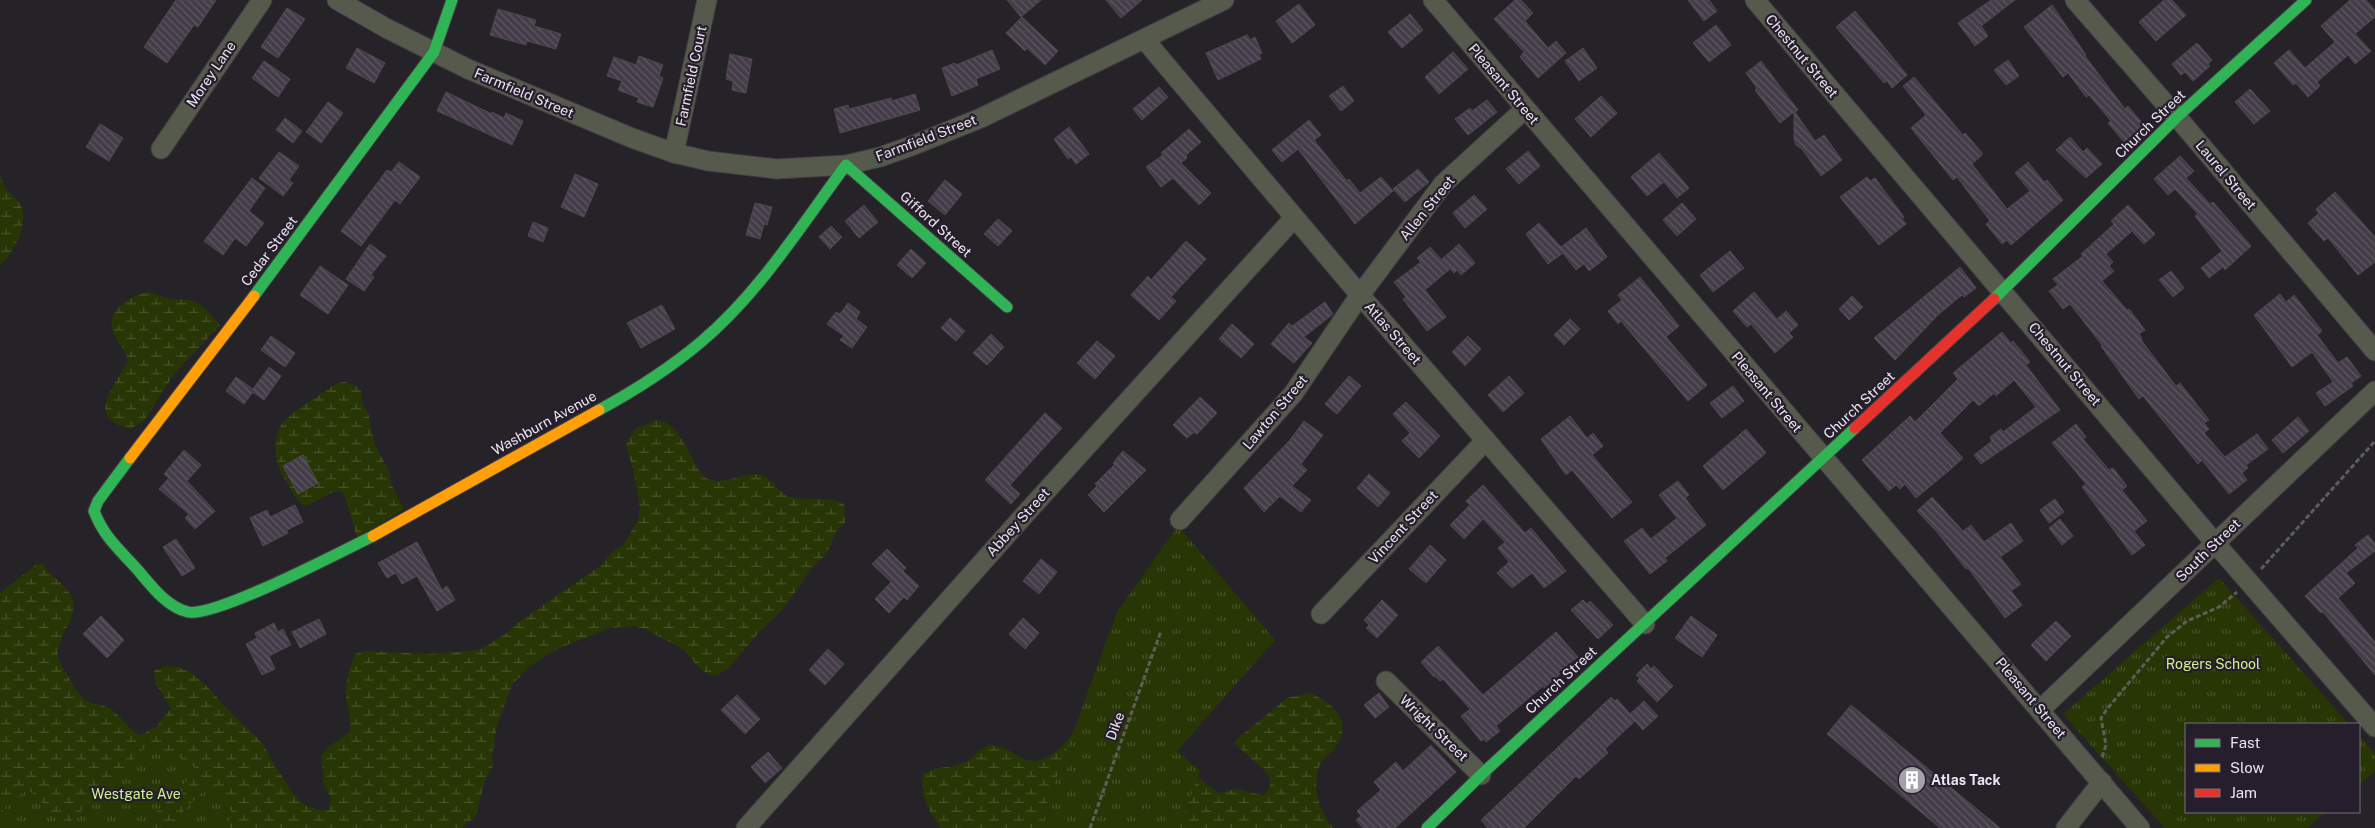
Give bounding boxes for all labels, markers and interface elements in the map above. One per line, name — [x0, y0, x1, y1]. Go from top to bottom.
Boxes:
street label: Chestnut Street — [1762, 11, 1842, 101]
street label: Farmfield Court — [673, 24, 709, 128]
street label: Morey Lane — [183, 38, 239, 110]
street label: Pleasant Street — [1466, 40, 1542, 128]
street label: Farmfield Street — [472, 65, 576, 121]
street label: Church Street — [2112, 87, 2188, 161]
street label: Farmfield Street — [873, 111, 979, 165]
street label: Laurel Street — [2192, 137, 2260, 213]
street label: Allen Street — [1396, 173, 1458, 243]
street label: Gifford Street — [897, 188, 975, 260]
street label: Cedar Street — [238, 213, 300, 289]
street label: Atlas Street — [1361, 298, 1425, 368]
street label: Chestnut Street — [2025, 319, 2105, 409]
street label: Pleasant Street — [1729, 348, 1805, 436]
street label: Church Street — [1820, 368, 1898, 442]
street label: Lawton Street — [1239, 372, 1311, 452]
street label: Washburn Avenue — [489, 388, 599, 458]
street label: Abbey Street — [983, 485, 1053, 559]
street label: Vincent Street — [1365, 487, 1441, 567]
street label: South Street — [2173, 515, 2243, 585]
street label: Church Street — [1522, 643, 1600, 717]
street label: Pleasant Street — [1993, 654, 2069, 742]
park label: Rogers School — [2166, 656, 2260, 672]
street label: Wright Street — [1397, 692, 1471, 764]
street label: Dike — [1103, 710, 1127, 742]
legend — [2185, 723, 2360, 813]
text: Fast — [2230, 734, 2260, 751]
text: Slow — [2230, 759, 2265, 776]
building icon: Atlas Tack — [1897, 765, 1927, 795]
place label: Atlas Tack — [1931, 772, 2001, 788]
text: Jam — [2230, 784, 2257, 801]
park label: Westgate Ave — [91, 786, 181, 802]

